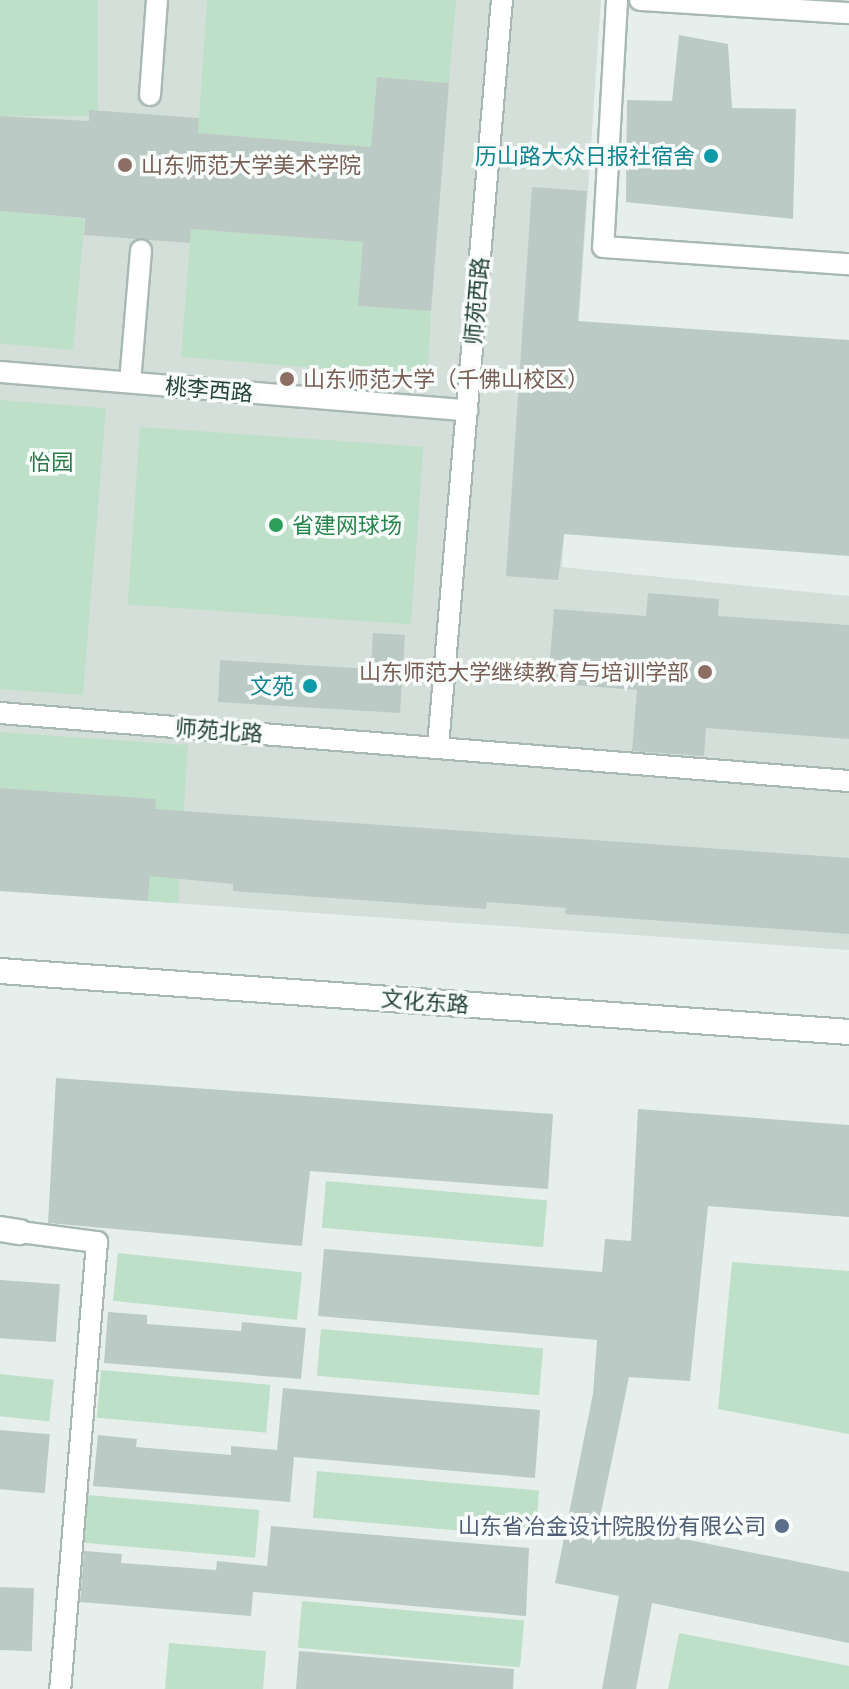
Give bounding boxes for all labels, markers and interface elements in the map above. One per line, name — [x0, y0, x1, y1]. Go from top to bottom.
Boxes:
place label: 历山路大众日报社宿舍 — [475, 143, 695, 169]
marker: 历山路大众日报社宿舍 — [702, 147, 720, 165]
place label: 山东师范大学美术学院 — [141, 152, 361, 178]
marker: 山东师范大学美术学院 — [116, 156, 134, 174]
street label: 师苑西路 — [459, 256, 493, 346]
place label: 山东师范大学（千佛山校区） — [303, 366, 589, 392]
marker: 山东师范大学（千佛山校区） — [278, 370, 296, 388]
street label: 桃李西路 — [164, 372, 254, 406]
park label: 怡园 — [29, 449, 73, 475]
place label: 省建网球场 — [292, 512, 402, 538]
marker: 省建网球场 — [267, 516, 285, 534]
place label: 山东师范大学继续教育与培训学部 — [359, 659, 689, 685]
marker: 山东师范大学继续教育与培训学部 — [696, 663, 714, 681]
place label: 文苑 — [250, 673, 294, 699]
marker: 文苑 — [301, 677, 319, 695]
street label: 师苑北路 — [174, 714, 264, 746]
street label: 文化东路 — [380, 985, 470, 1017]
place label: 山东省冶金设计院股份有限公司 — [458, 1513, 766, 1539]
marker: 山东省冶金设计院股份有限公司 — [773, 1517, 791, 1535]

